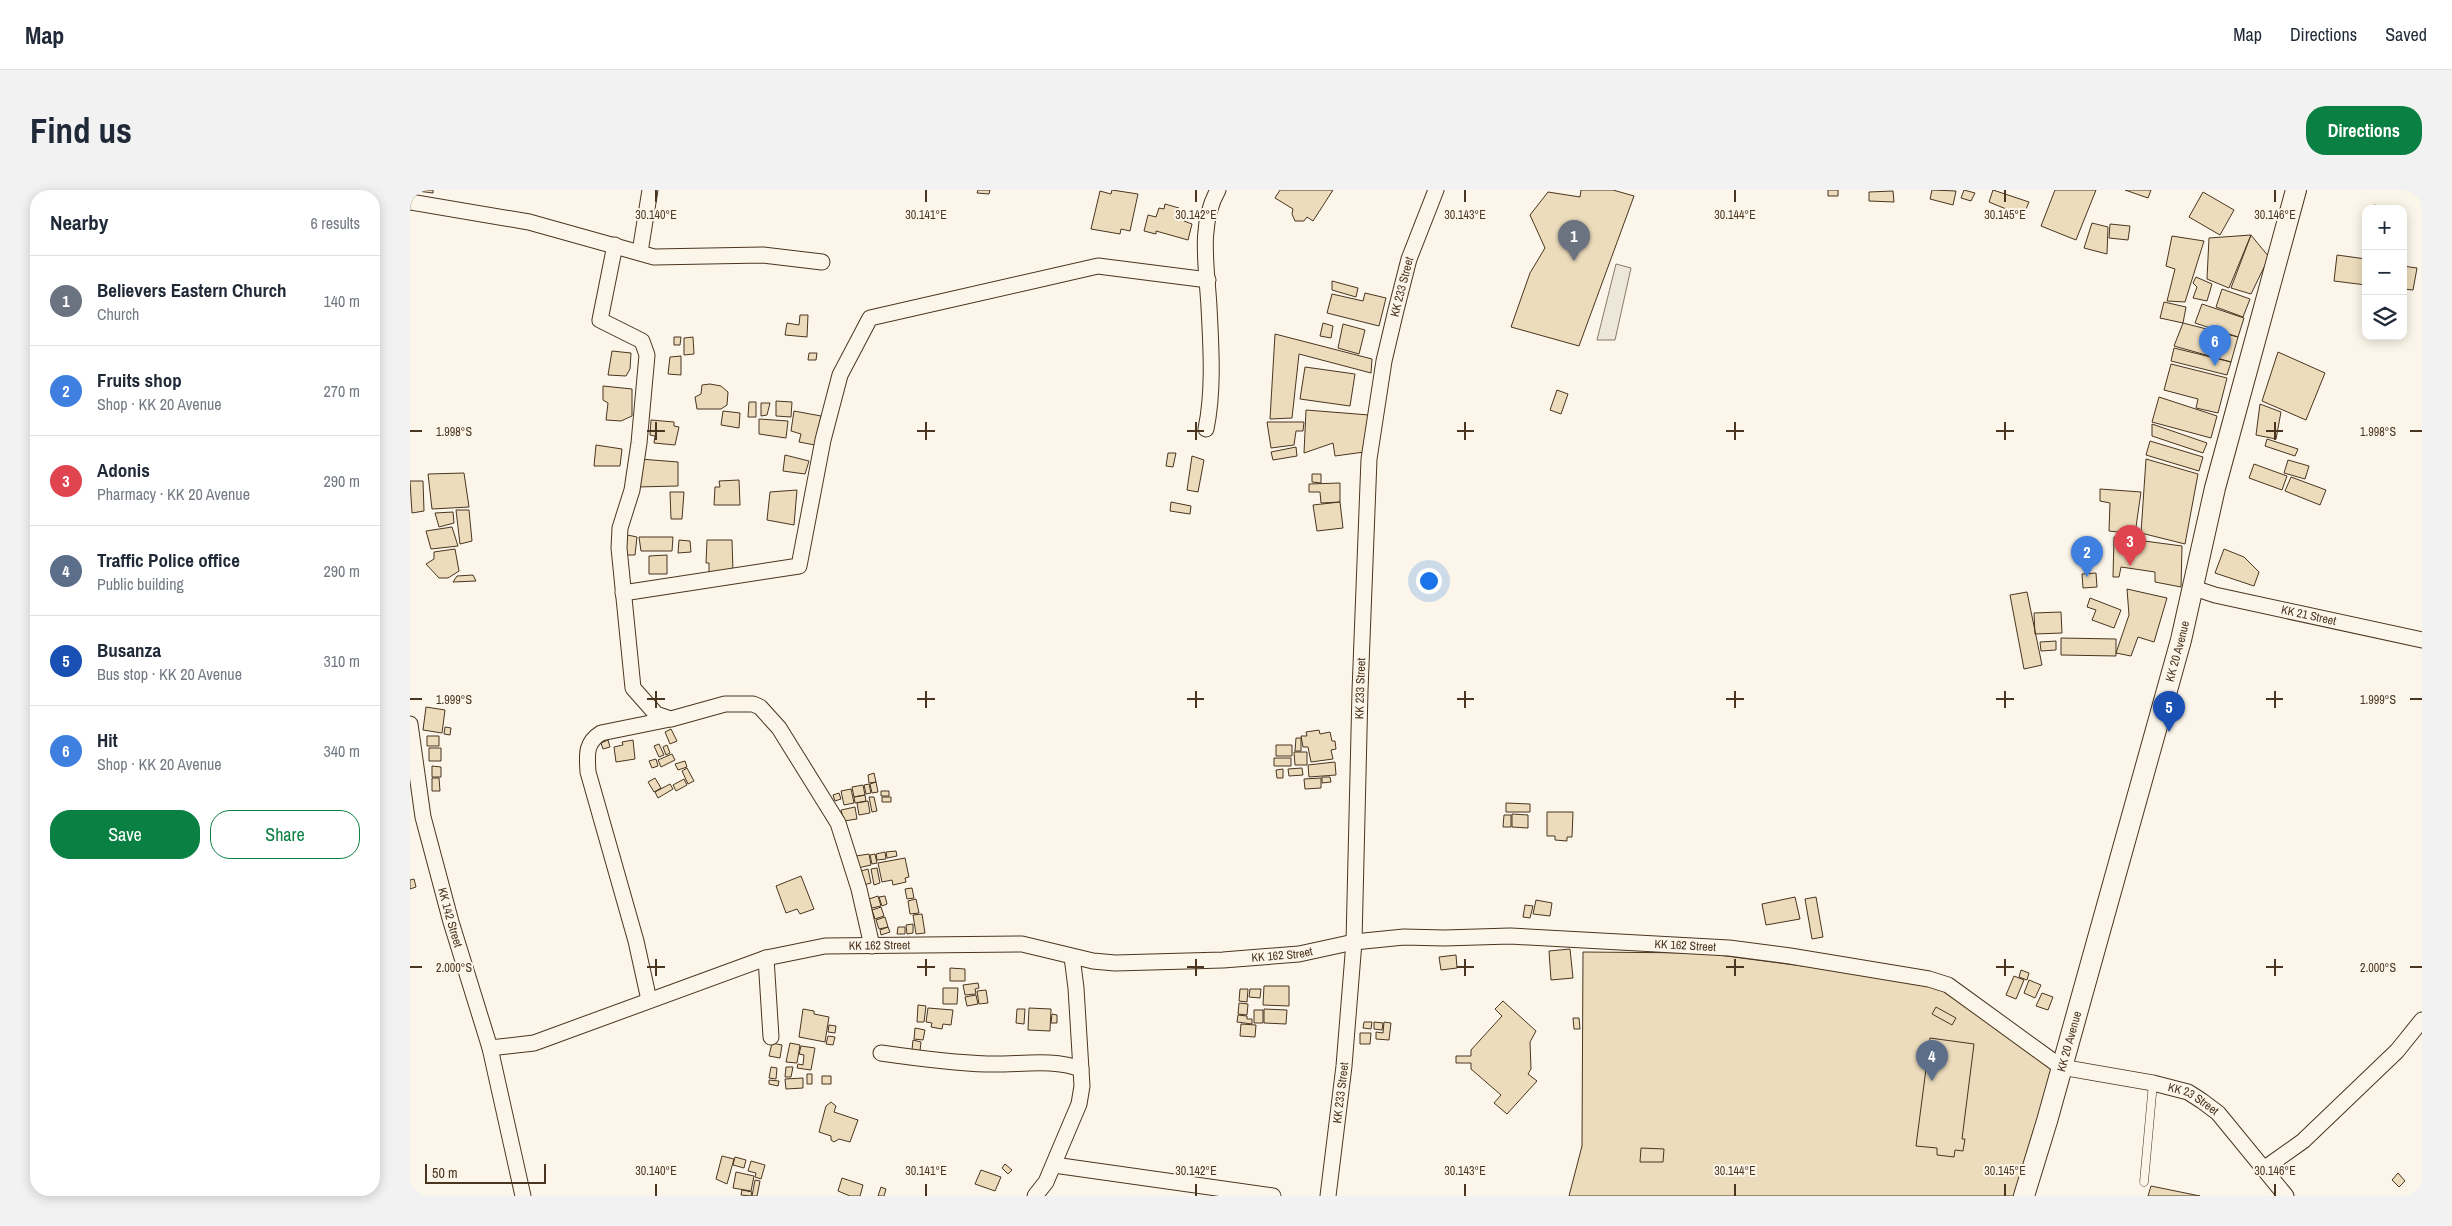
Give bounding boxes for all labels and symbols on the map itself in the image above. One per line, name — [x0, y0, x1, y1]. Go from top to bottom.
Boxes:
text: 30.140°E — [635, 207, 677, 223]
text: 30.141°E — [905, 207, 947, 223]
text: 30.142°E — [1175, 207, 1217, 223]
text: 30.143°E — [1444, 207, 1486, 223]
text: 30.144°E — [1714, 207, 1756, 223]
text: 30.145°E — [1984, 207, 2026, 223]
text: 30.146°E — [2254, 207, 2296, 223]
pin: 1 — [1558, 220, 1590, 261]
street label: KK 233 Street — [1387, 254, 1417, 319]
pin: 6 — [2199, 325, 2231, 366]
text: 1.998°S — [436, 424, 472, 440]
text: 1.998°S — [2360, 424, 2396, 440]
pin: 3 — [2114, 525, 2146, 566]
pin: 2 — [2071, 536, 2103, 577]
your location — [1416, 568, 1442, 594]
street label: KK 21 Street — [2280, 602, 2338, 629]
street label: KK 20 Avenue — [2162, 619, 2193, 684]
street label: KK 233 Street — [1351, 657, 1369, 719]
pin: 5 — [2153, 691, 2185, 732]
text: 1.999°S — [436, 692, 472, 708]
text: 1.999°S — [2360, 692, 2396, 708]
street label: KK 142 Street — [434, 886, 466, 950]
street label: KK 162 Street — [1654, 936, 1717, 955]
street label: KK 162 Street — [849, 937, 910, 954]
street label: KK 162 Street — [1251, 943, 1314, 966]
text: 2.000°S — [436, 960, 472, 976]
text: 2.000°S — [2360, 960, 2396, 976]
street label: KK 20 Avenue — [2053, 1009, 2085, 1074]
pin: 4 — [1916, 1040, 1948, 1081]
street label: KK 233 Street — [1329, 1061, 1352, 1124]
street label: KK 23 Street — [2166, 1079, 2222, 1119]
scale bar — [425, 1161, 546, 1184]
text: 30.140°E — [635, 1163, 677, 1179]
text: 30.141°E — [905, 1163, 947, 1179]
text: 30.142°E — [1175, 1163, 1217, 1179]
text: 30.143°E — [1444, 1163, 1486, 1179]
text: 30.144°E — [1714, 1163, 1756, 1179]
text: 30.145°E — [1984, 1163, 2026, 1179]
text: 30.146°E — [2254, 1163, 2296, 1179]

